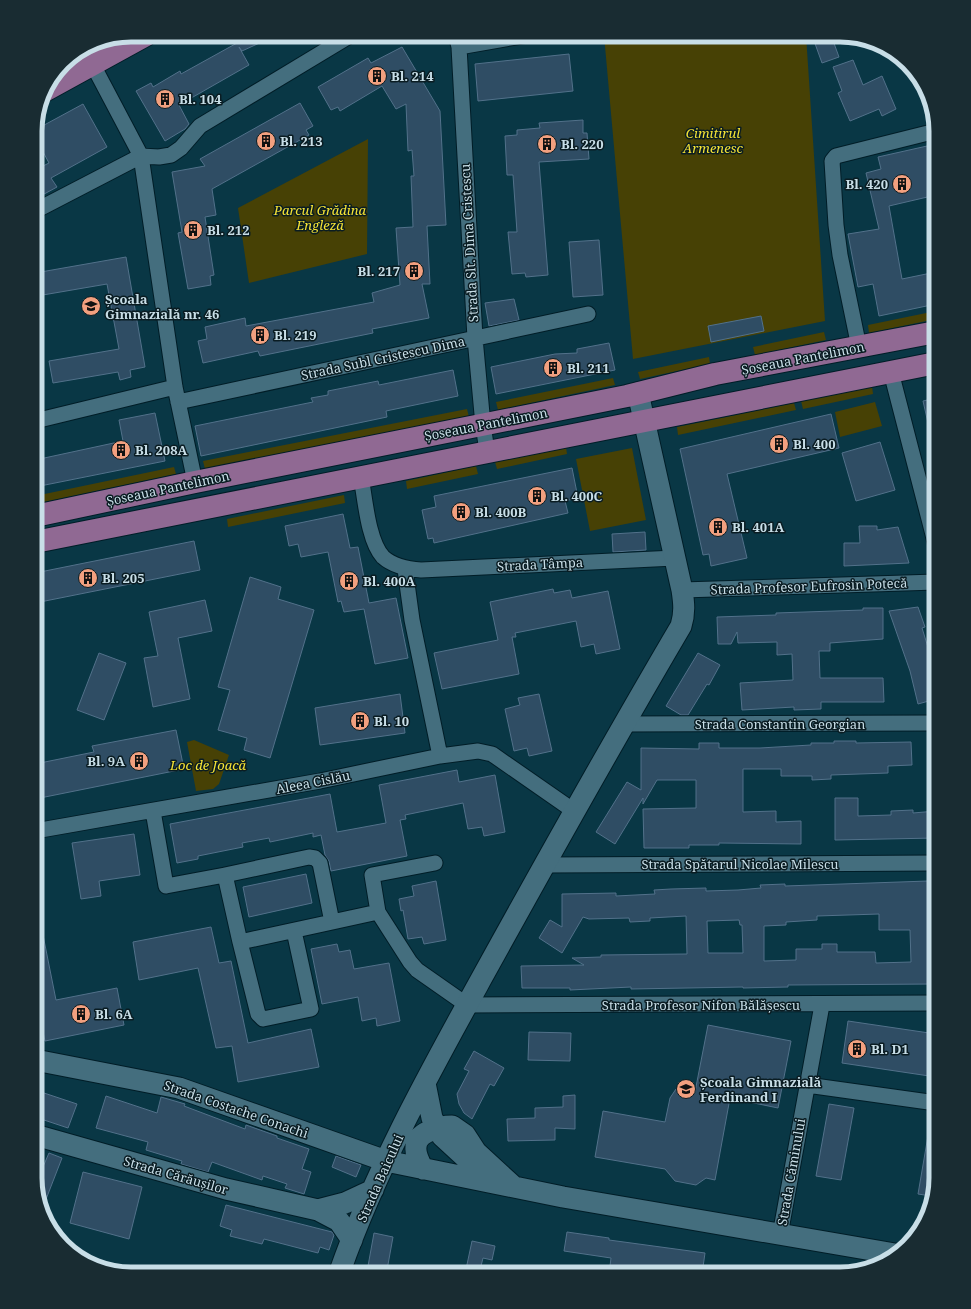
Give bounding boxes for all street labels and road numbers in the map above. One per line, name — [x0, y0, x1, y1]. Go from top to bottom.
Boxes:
street label: Strada Slt. Dima Cristescu — [456, 163, 482, 323]
street label: Strada Subl Cristescu Dima — [299, 332, 467, 384]
street label: Șoseaua Pantelimon — [740, 337, 867, 379]
street label: Șoseaua Pantelimon — [423, 403, 550, 445]
street label: Șoseaua Pantelimon — [105, 466, 232, 510]
street label: Strada Tâmpa — [497, 553, 583, 575]
street label: Strada Profesor Eufrosin Potecă — [710, 574, 908, 598]
street label: Strada Constantin Georgian — [695, 715, 866, 733]
street label: Aleea Cislău — [274, 766, 352, 798]
street label: Strada Spătarul Nicolae Milescu — [641, 855, 839, 873]
street label: Strada Profesor Nifon Bălășescu — [602, 996, 800, 1014]
street label: Strada Costache Conachi — [161, 1076, 311, 1142]
street label: Strada Căminului — [773, 1117, 809, 1227]
street label: Strada Baicului — [353, 1131, 407, 1225]
street label: Strada Cărăușilor — [122, 1151, 230, 1199]

